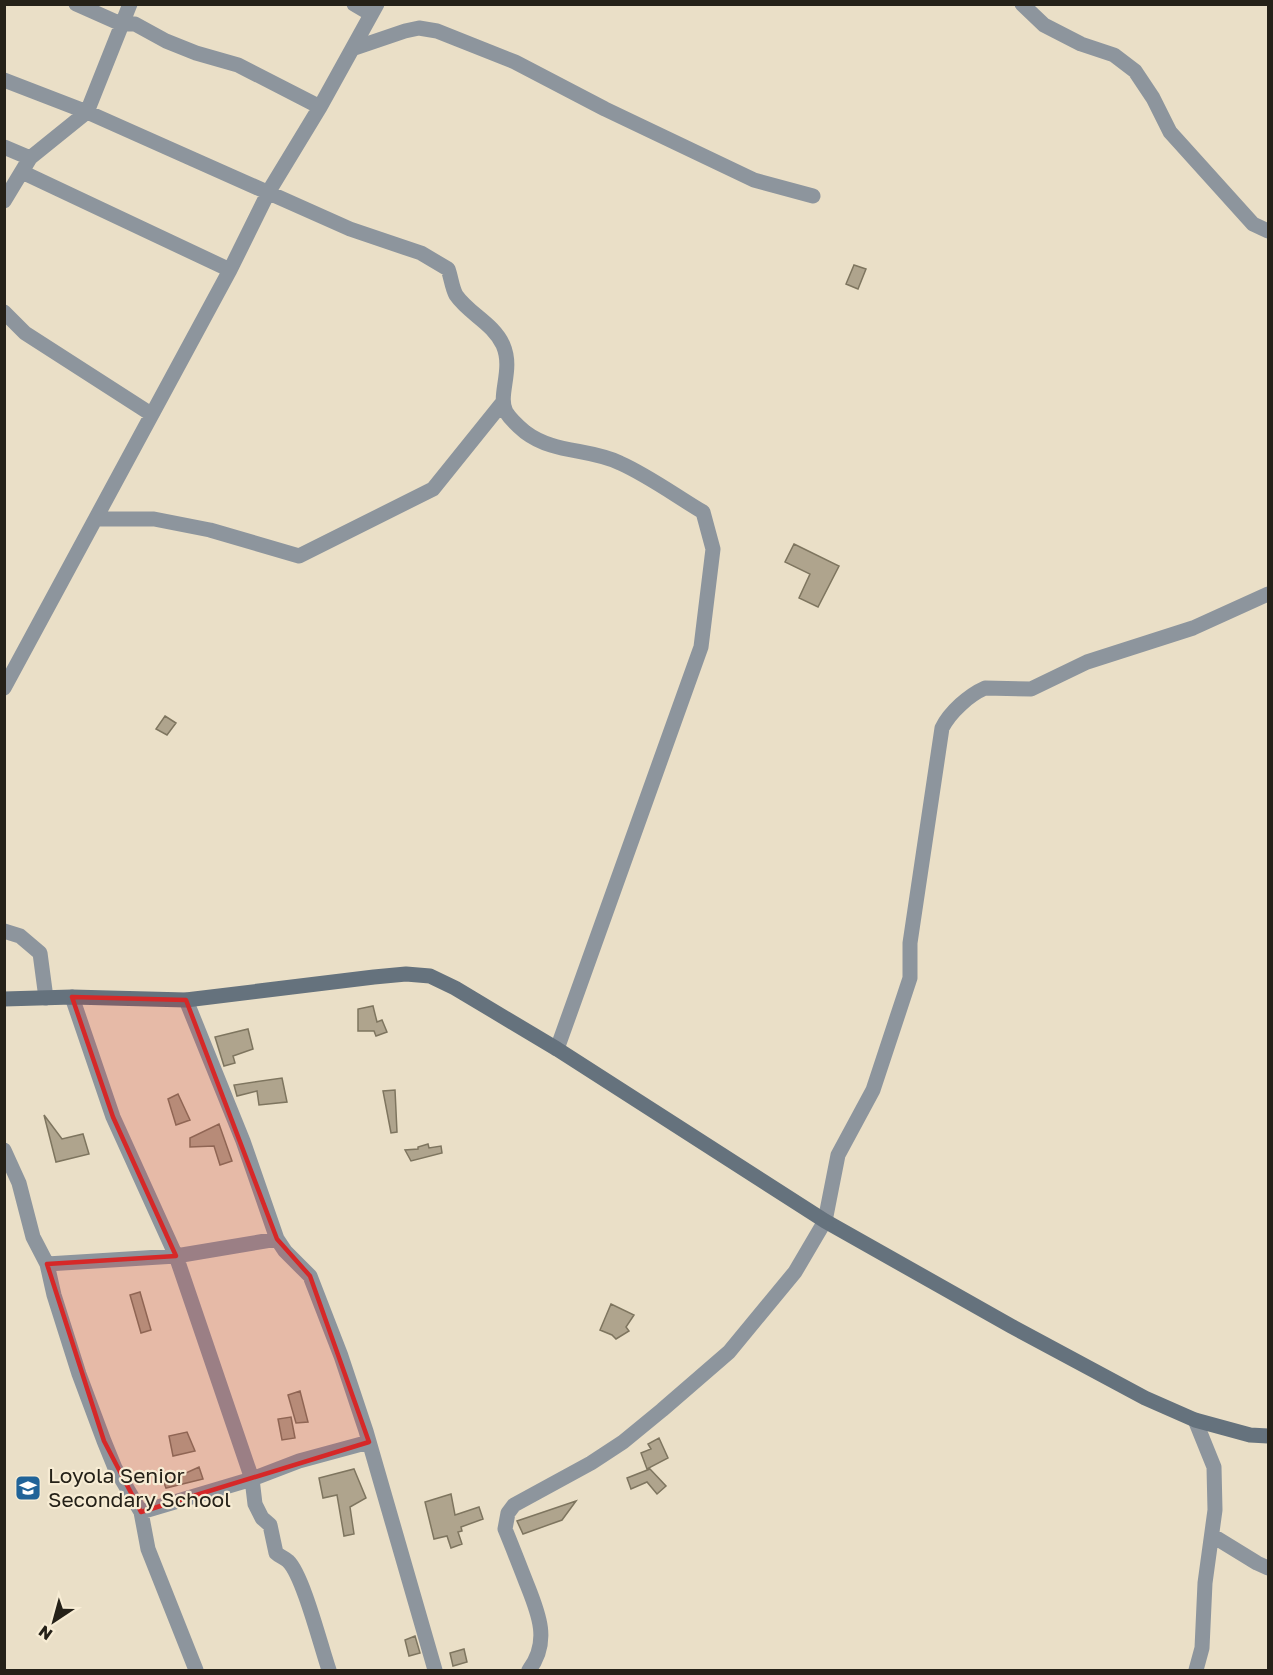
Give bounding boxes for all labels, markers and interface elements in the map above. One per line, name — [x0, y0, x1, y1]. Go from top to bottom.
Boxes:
place label: Loyola Senior Secondary School — [48, 1462, 231, 1512]
school or university icon: Loyola Senior Secondary School — [13, 1473, 43, 1503]
north arrow — [24, 1591, 84, 1651]
text: N — [34, 1621, 56, 1645]

